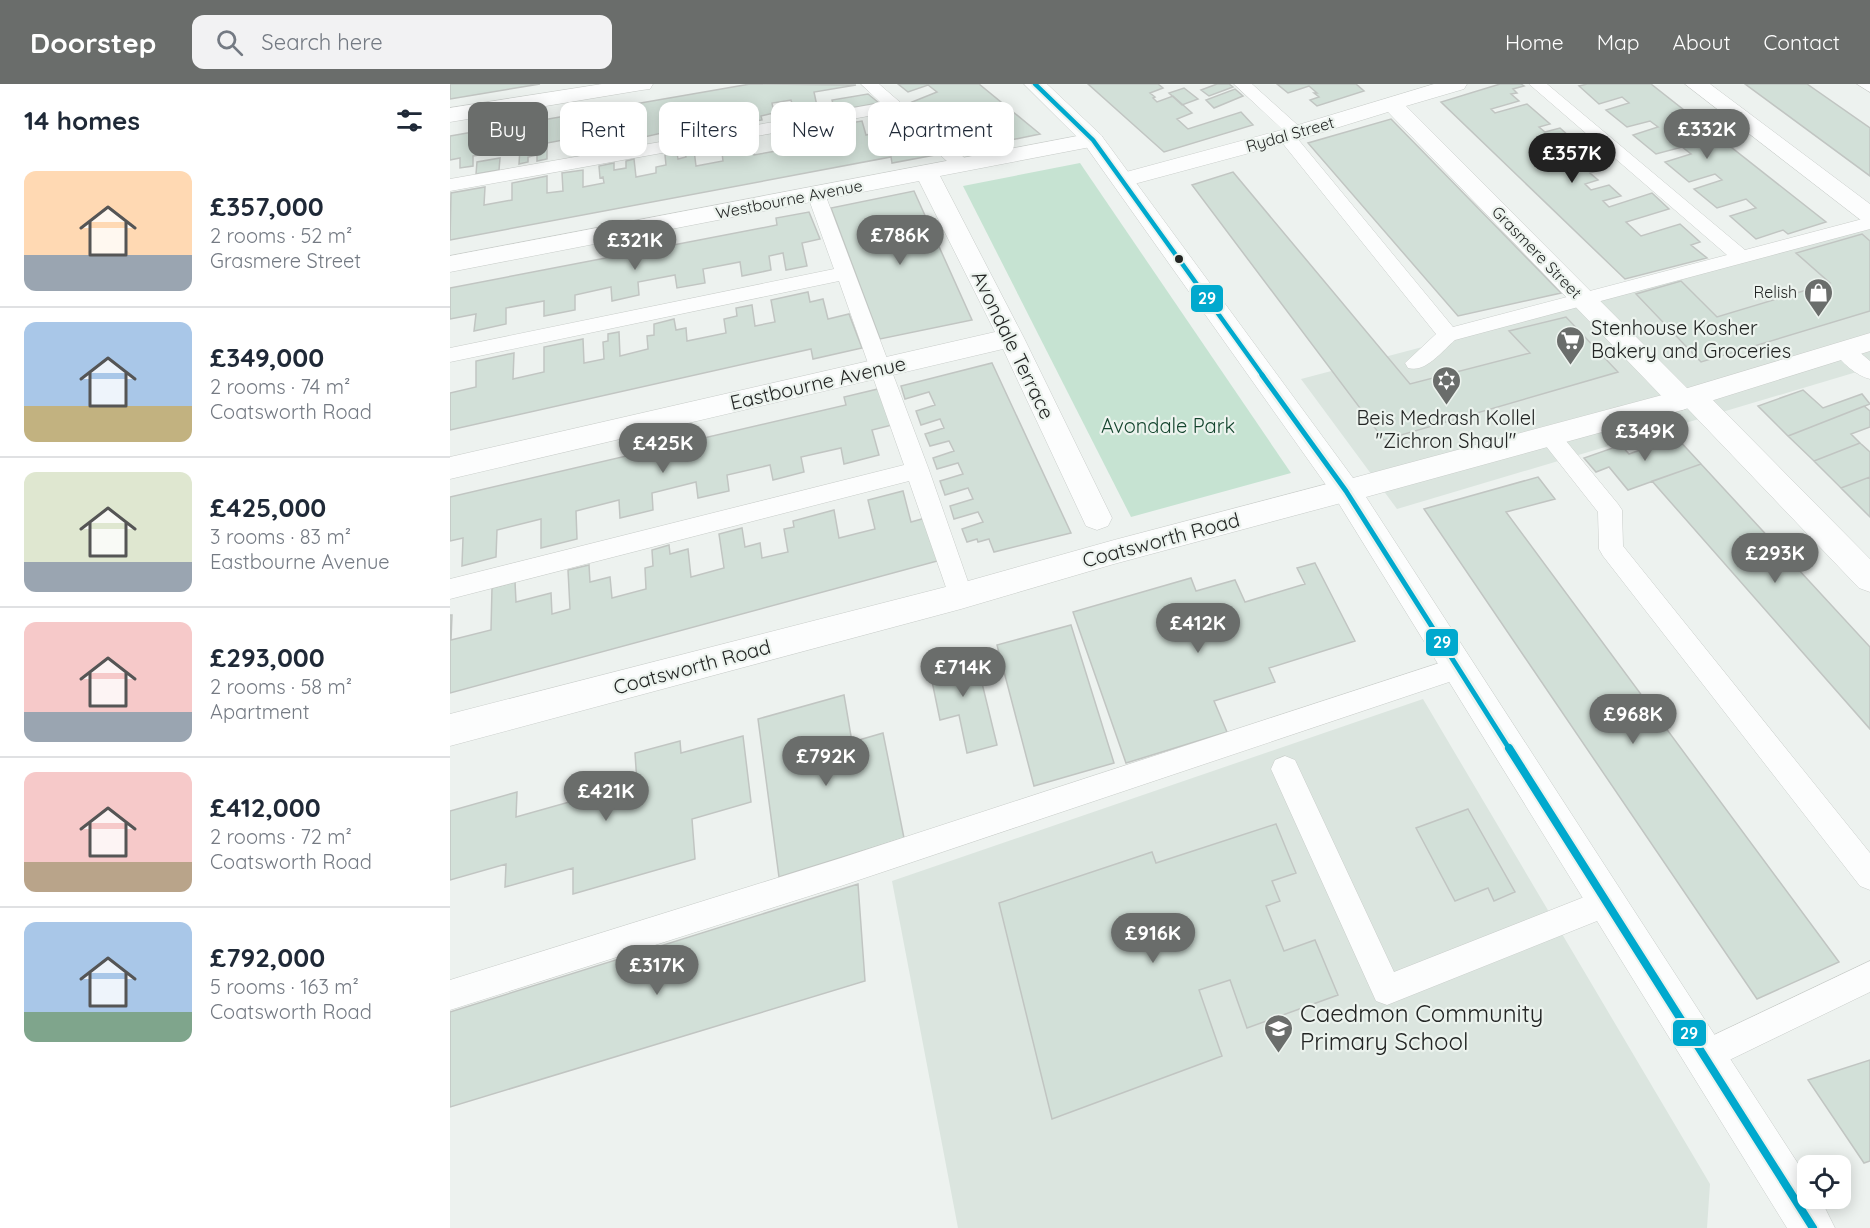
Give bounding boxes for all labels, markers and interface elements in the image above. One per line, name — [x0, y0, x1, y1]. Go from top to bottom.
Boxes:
search box — [192, 15, 612, 69]
text: Doorstep — [30, 25, 156, 60]
icon: search — [213, 26, 246, 59]
text: Search here — [261, 28, 383, 56]
text: Home — [1505, 29, 1564, 55]
text: Map — [1597, 29, 1640, 55]
text: About — [1673, 29, 1731, 55]
text: Contact — [1764, 29, 1840, 55]
chip: Buy — [468, 102, 548, 156]
chip: Rent — [560, 102, 647, 156]
chip: Filters — [659, 102, 759, 156]
chip: New — [771, 102, 856, 156]
chip: Apartment — [868, 102, 1014, 156]
text: 14 homes — [24, 104, 140, 137]
icon: filters — [393, 104, 426, 137]
pin: £332K — [1665, 109, 1749, 160]
street label: Rydal Street — [1244, 112, 1336, 156]
text: £332K — [1678, 116, 1736, 141]
pin: £357K — [1530, 133, 1614, 184]
text: £357K — [1543, 140, 1601, 165]
street label: Westbourne Avenue — [714, 175, 864, 223]
text: £357,000 — [210, 190, 324, 223]
icon: home — [72, 195, 144, 267]
street label: Grasmere Street — [1488, 202, 1586, 302]
pin: £786K — [858, 215, 942, 266]
pin: £321K — [593, 220, 677, 271]
text: £786K — [871, 222, 929, 247]
text: 2 rooms · 52 m² — [210, 223, 352, 248]
text: £321K — [607, 227, 663, 252]
text: Grasmere Street — [210, 248, 361, 273]
unlabelled marker — [1173, 253, 1185, 265]
street label: Avondale Terrace — [967, 267, 1060, 423]
shop icon: Relish — [1802, 276, 1834, 318]
place label: Relish — [1754, 282, 1797, 302]
line badge: 29 — [1190, 284, 1224, 313]
text: 29 — [1198, 288, 1216, 308]
place label: Stenhouse Kosher Bakery and Groceries — [1591, 315, 1791, 363]
supermarket icon: Stenhouse Kosher Bakery and Groceries — [1554, 324, 1586, 366]
text: £349,000 — [210, 341, 324, 374]
icon: home — [72, 346, 144, 418]
street label: Eastbourne Avenue — [728, 350, 908, 415]
synagogue icon: Beis Medrash Kollel "Zichron Shaul" — [1430, 364, 1462, 406]
text: 2 rooms · 74 m² — [210, 374, 350, 399]
text: Coatsworth Road — [210, 399, 372, 424]
place label: Beis Medrash Kollel "Zichron Shaul" — [1356, 405, 1536, 453]
pin: £349K — [1603, 411, 1687, 462]
park label: Avondale Park — [1101, 413, 1235, 438]
text: £349K — [1615, 418, 1675, 443]
pin: £425K — [621, 423, 705, 474]
text: £425K — [633, 430, 693, 455]
text: £425,000 — [210, 491, 326, 524]
icon: home — [72, 496, 144, 568]
street label: Coatsworth Road — [1079, 506, 1242, 573]
text: 3 rooms · 83 m² — [210, 524, 351, 549]
pin: £293K — [1733, 533, 1817, 584]
text: £293K — [1745, 540, 1805, 565]
text: Eastbourne Avenue — [210, 549, 390, 574]
pin: £412K — [1156, 603, 1240, 654]
text: £412K — [1170, 610, 1226, 635]
line badge: 29 — [1425, 628, 1459, 657]
text: 29 — [1433, 632, 1451, 652]
street label: Coatsworth Road — [610, 633, 773, 700]
text: £293,000 — [210, 641, 325, 674]
icon: home — [72, 646, 144, 718]
pin: £714K — [921, 647, 1005, 698]
text: £714K — [935, 654, 991, 679]
text: 2 rooms · 58 m² — [210, 674, 352, 699]
pin: £968K — [1591, 694, 1675, 745]
text: Apartment — [210, 699, 310, 724]
text: £968K — [1604, 701, 1662, 726]
pin: £792K — [784, 736, 868, 787]
text: £792K — [796, 743, 856, 768]
pin: £421K — [564, 771, 648, 822]
text: £421K — [578, 778, 634, 803]
text: £412,000 — [210, 791, 321, 824]
icon: home — [72, 796, 144, 868]
text: 2 rooms · 72 m² — [210, 824, 352, 849]
text: Coatsworth Road — [210, 849, 372, 874]
pin: £916K — [1111, 913, 1195, 964]
text: £916K — [1125, 920, 1181, 945]
text: £792,000 — [210, 941, 325, 974]
pin: £317K — [615, 945, 699, 996]
icon: home — [72, 946, 144, 1018]
text: £317K — [629, 952, 685, 977]
text: 5 rooms · 163 m² — [210, 974, 359, 999]
place label: Caedmon Community Primary School — [1300, 998, 1544, 1056]
text: Coatsworth Road — [210, 999, 372, 1024]
school or university icon: Caedmon Community Primary School — [1263, 1012, 1295, 1054]
line badge: 29 — [1672, 1019, 1707, 1047]
text: 29 — [1680, 1023, 1698, 1043]
map controls — [1797, 1155, 1851, 1209]
button: locate — [1797, 1155, 1851, 1209]

